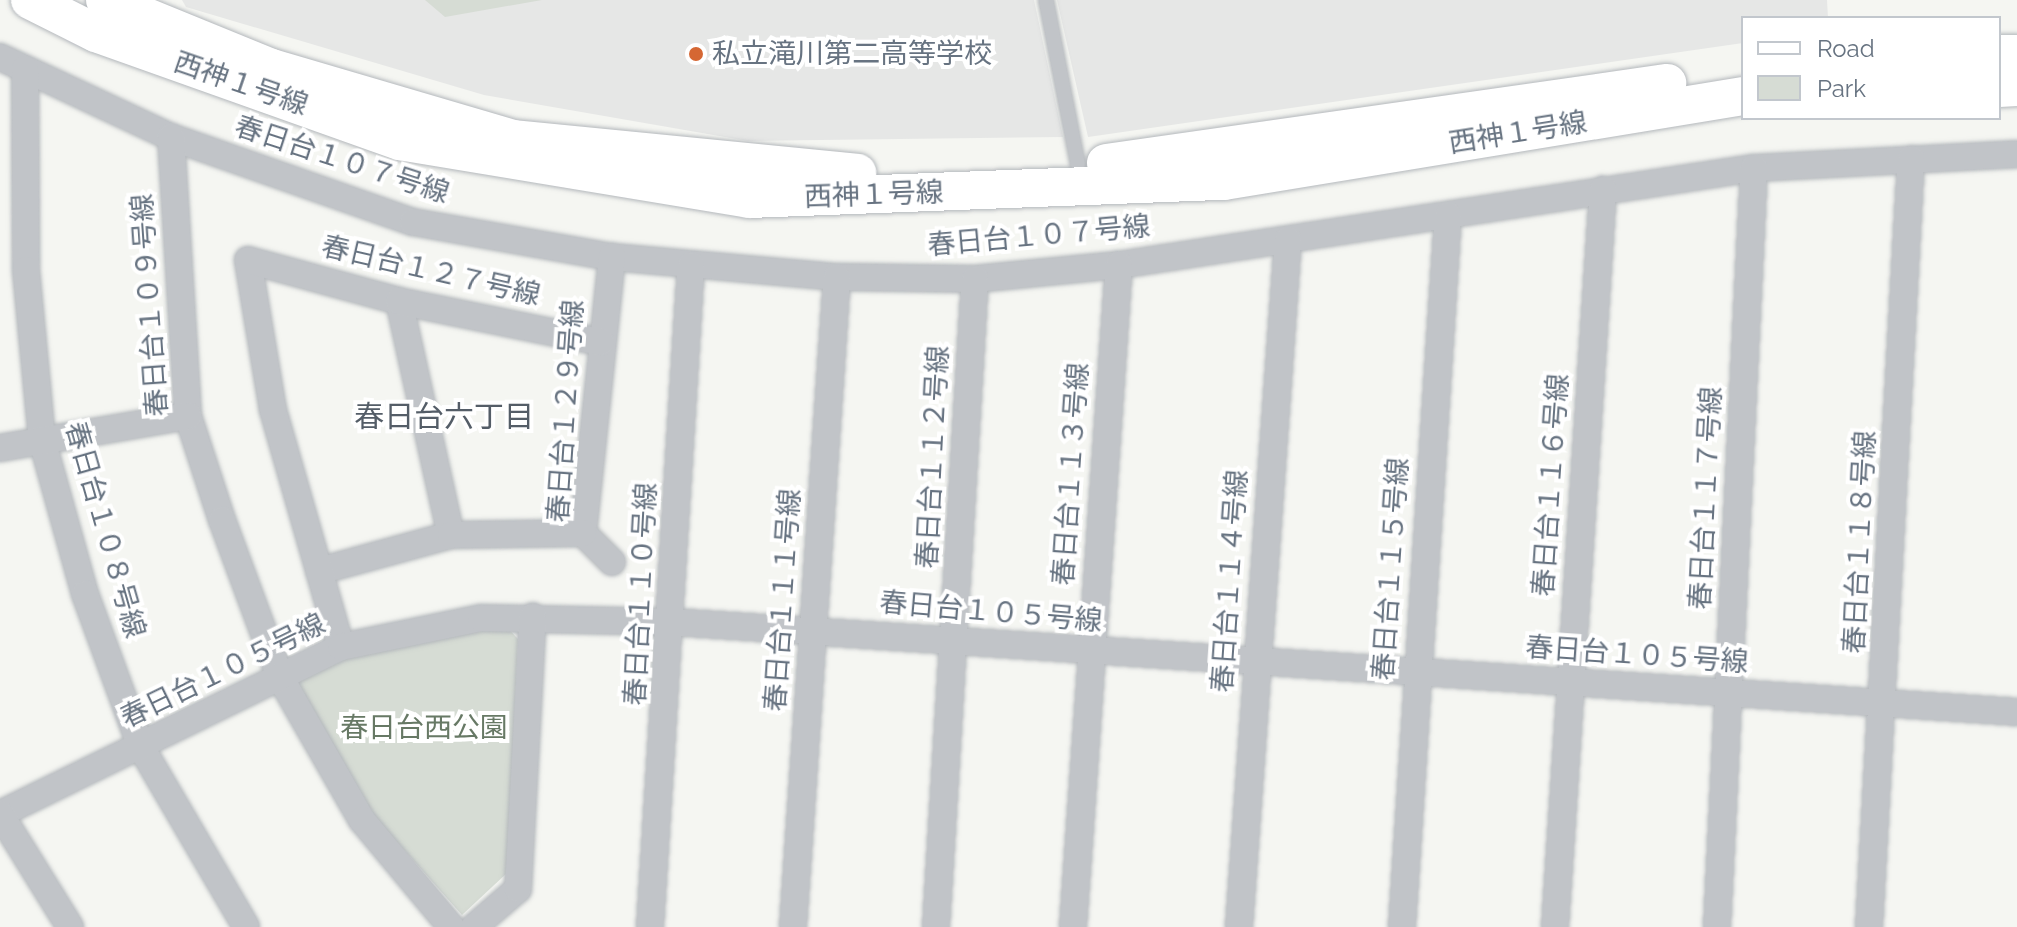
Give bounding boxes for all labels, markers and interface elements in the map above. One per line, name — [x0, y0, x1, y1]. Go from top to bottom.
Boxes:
legend — [1741, 16, 2001, 120]
text: Road — [1817, 34, 1875, 63]
place label: 私立滝川第二高等学校 — [712, 37, 992, 71]
street label: 西神１号線 — [169, 45, 313, 123]
marker: 私立滝川第二高等学校 — [687, 45, 705, 63]
text: Park — [1817, 74, 1866, 103]
street label: 西神１号線 — [1446, 105, 1590, 161]
street label: 春日台１０７号線 — [230, 109, 454, 211]
street label: 西神１号線 — [803, 176, 945, 214]
street label: 春日台１０９号線 — [125, 192, 175, 418]
street label: 春日台１０７号線 — [926, 210, 1152, 262]
street label: 春日台１２７号線 — [318, 229, 544, 313]
street label: 春日台１２９号線 — [541, 298, 591, 524]
street label: 春日台１１２号線 — [910, 344, 956, 570]
street label: 春日台１１３号線 — [1046, 361, 1096, 587]
street label: 春日台１１６号線 — [1526, 372, 1576, 598]
street label: 春日台１１７号線 — [1683, 385, 1729, 611]
district label: 春日台六丁目 — [354, 399, 534, 435]
street label: 春日台１０８号線 — [58, 418, 152, 642]
street label: 春日台１１８号線 — [1837, 429, 1883, 655]
street label: 春日台１１５号線 — [1366, 456, 1416, 682]
street label: 春日台１１４号線 — [1205, 468, 1255, 694]
street label: 春日台１１０号線 — [618, 481, 664, 707]
street label: 春日台１１１号線 — [758, 487, 808, 713]
street label: 春日台１０５号線 — [878, 586, 1104, 638]
street label: 春日台１０５号線 — [115, 607, 331, 735]
street label: 春日台１０５号線 — [1524, 630, 1750, 680]
park label: 春日台西公園 — [340, 711, 508, 745]

